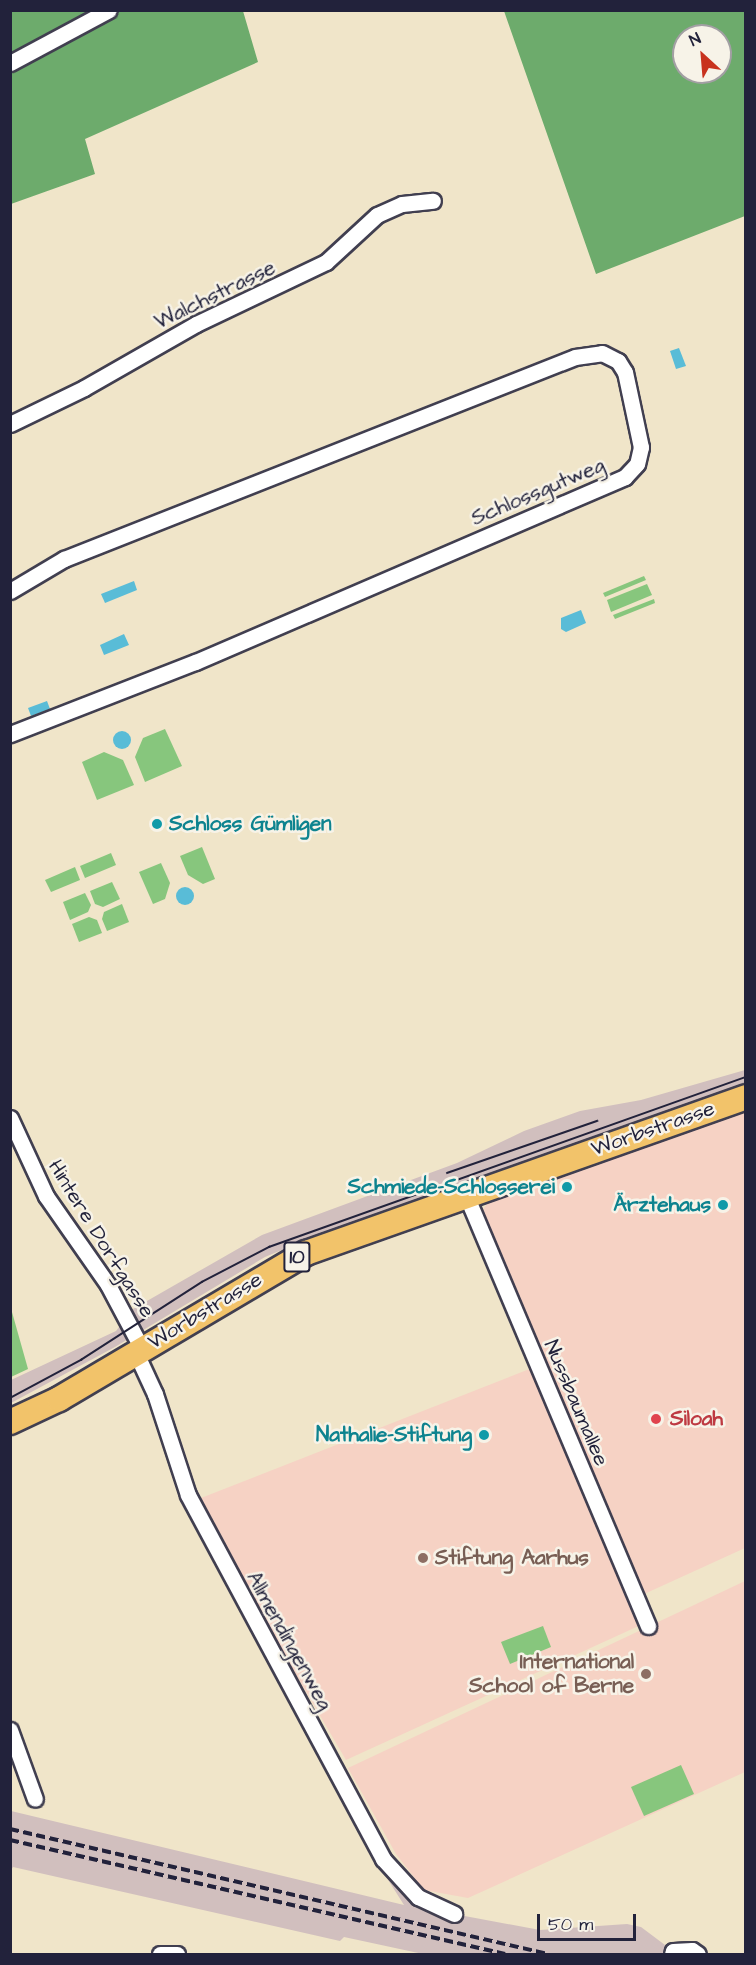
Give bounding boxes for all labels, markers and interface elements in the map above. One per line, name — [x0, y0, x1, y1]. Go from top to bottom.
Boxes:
north arrow — [672, 24, 732, 84]
text: N — [686, 28, 704, 52]
street label: Walchstrasse — [151, 255, 279, 335]
street label: Schlossgutweg — [467, 453, 609, 531]
place label: Schloss Gümligen — [169, 811, 332, 837]
marker: Schloss Gümligen — [150, 817, 164, 831]
street label: Worbstrasse — [588, 1096, 718, 1162]
street label: Hintere Dorfgasse — [42, 1156, 160, 1322]
place label: Schmiede-Schlosserei — [347, 1174, 555, 1200]
marker: Schmiede-Schlosserei — [560, 1180, 574, 1194]
place label: Ärztehaus — [613, 1192, 711, 1218]
marker: Ärztehaus — [716, 1198, 730, 1212]
road number: 10 — [282, 1240, 312, 1274]
street label: Worbstrasse — [143, 1267, 267, 1355]
street label: Nussbaumallee — [538, 1336, 614, 1470]
place label: Siloah — [670, 1406, 723, 1432]
marker: Siloah — [647, 1410, 665, 1428]
place label: Nathalie-Stiftung — [316, 1422, 472, 1448]
marker: Nathalie-Stiftung — [477, 1428, 491, 1442]
place label: Stiftung Aarhus — [435, 1545, 589, 1571]
marker: Stiftung Aarhus — [416, 1551, 430, 1565]
street label: Allmendingenweg — [241, 1567, 337, 1715]
place label: International School of Berne — [469, 1649, 634, 1699]
marker: International School of Berne — [639, 1667, 653, 1681]
scale bar — [540, 1902, 639, 1940]
text: 50 m — [548, 1912, 593, 1937]

